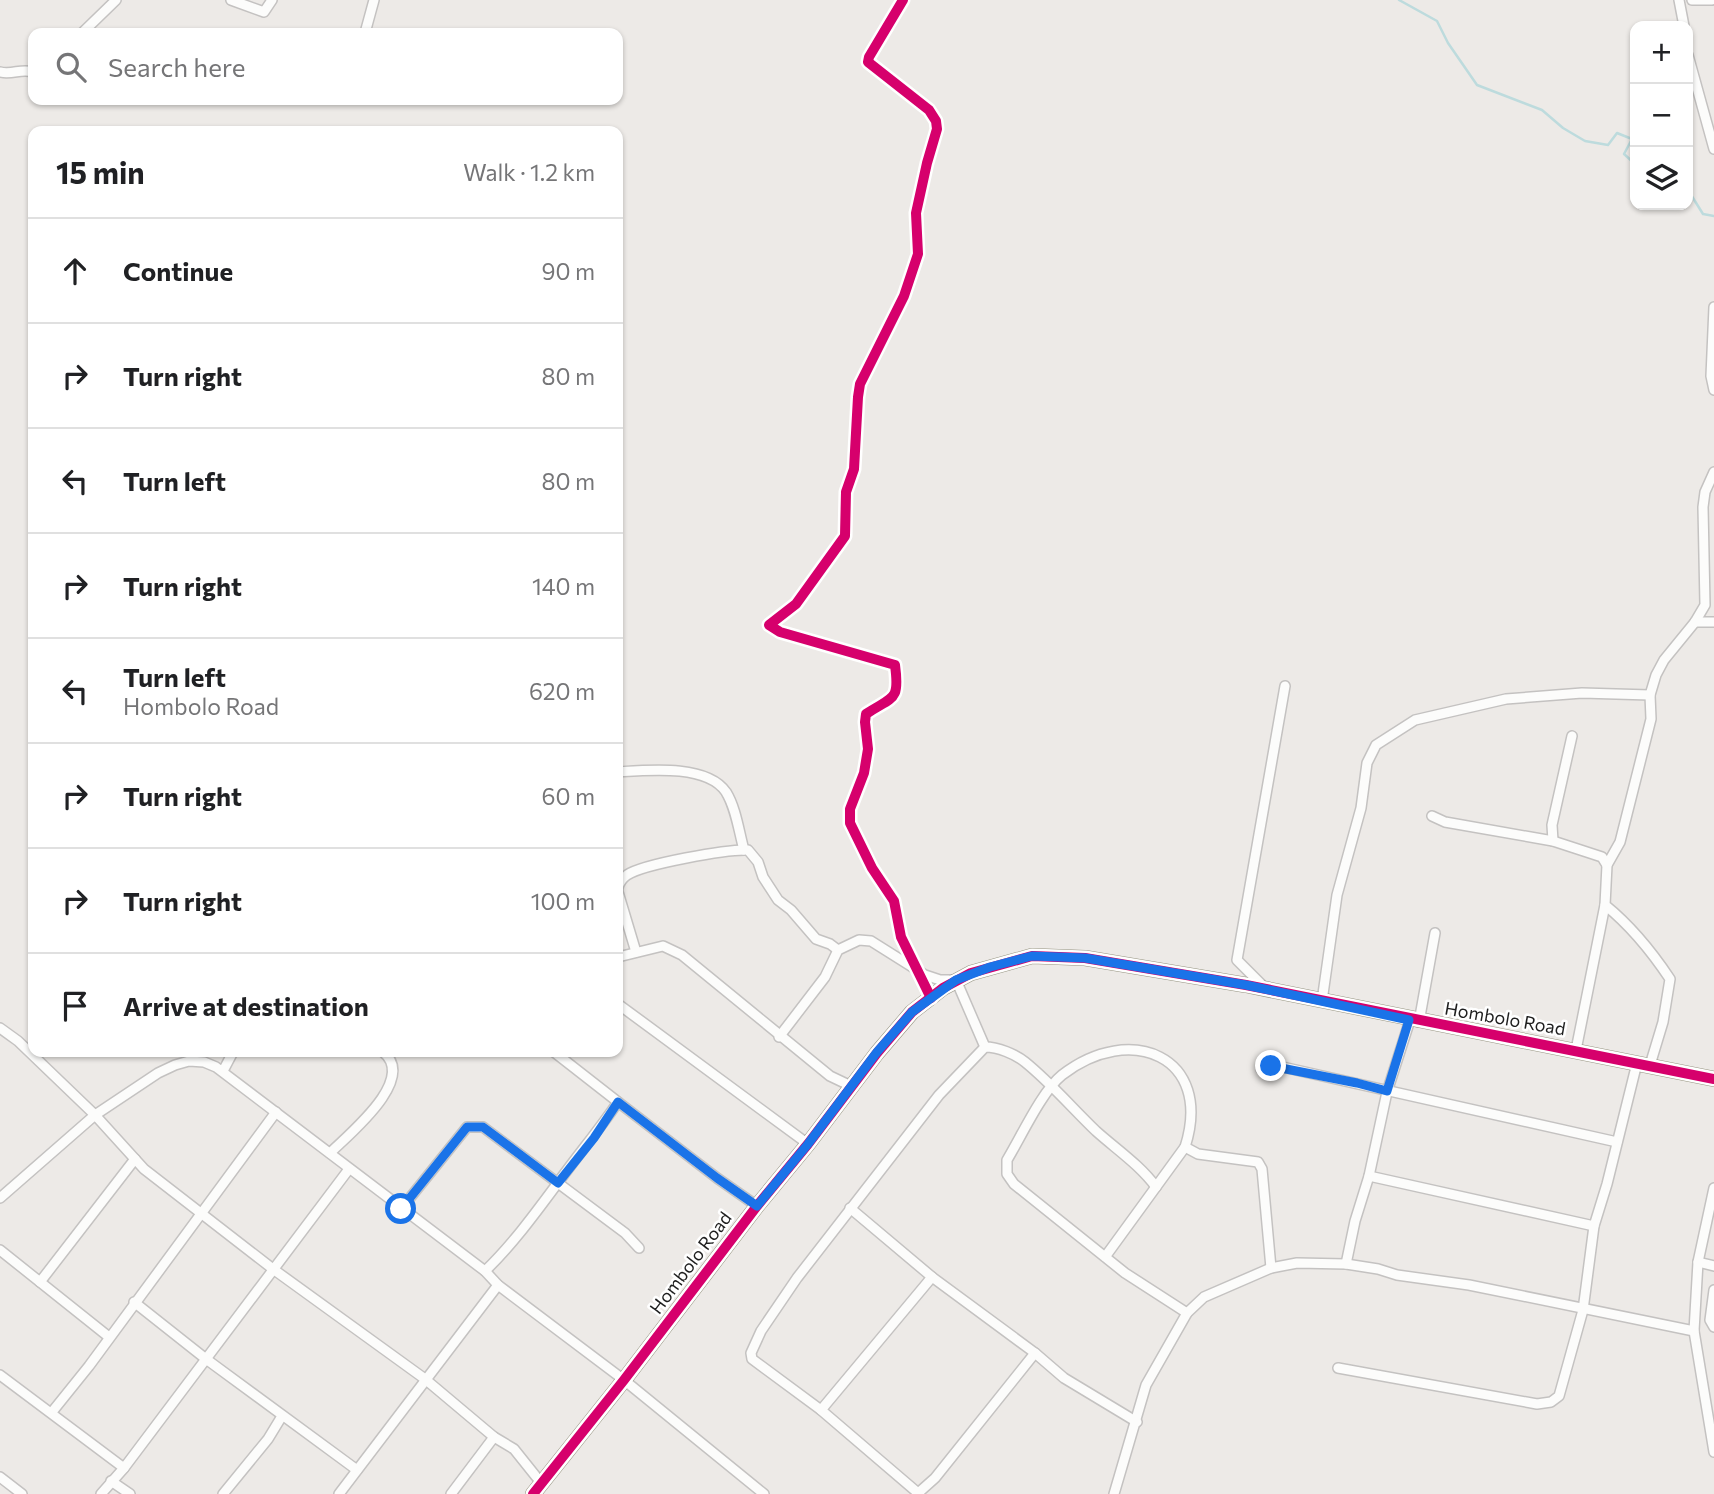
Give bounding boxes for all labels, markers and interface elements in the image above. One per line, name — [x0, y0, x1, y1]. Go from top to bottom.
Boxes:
map controls — [1630, 21, 1693, 210]
button: + — [1630, 21, 1693, 84]
search box — [28, 28, 623, 105]
icon: search — [52, 48, 90, 86]
text: Search here — [108, 51, 246, 82]
button: − — [1630, 84, 1693, 147]
button: layers — [1630, 147, 1693, 210]
text: 15 min — [56, 153, 145, 190]
text: Walk · 1.2 km — [463, 158, 595, 186]
icon: ahead — [56, 252, 94, 290]
text: Continue — [123, 255, 233, 286]
text: 90 m — [542, 257, 595, 285]
icon: right — [56, 357, 94, 395]
text: Turn right — [123, 360, 242, 391]
text: 80 m — [542, 362, 595, 390]
icon: left — [56, 462, 94, 500]
text: Turn left — [123, 465, 226, 496]
text: 80 m — [542, 467, 595, 495]
icon: right — [56, 567, 94, 605]
text: Turn right — [123, 570, 242, 601]
text: 140 m — [532, 572, 595, 600]
text: Turn left — [123, 661, 226, 692]
icon: left — [56, 672, 94, 710]
text: 620 m — [529, 677, 595, 705]
text: Hombolo Road — [123, 692, 279, 720]
icon: right — [56, 777, 94, 815]
text: Turn right — [123, 780, 242, 811]
text: 60 m — [542, 782, 595, 810]
icon: right — [56, 882, 94, 920]
text: Turn right — [123, 885, 242, 916]
text: 100 m — [531, 887, 595, 915]
icon: arrive — [56, 987, 94, 1025]
text: Arrive at destination — [123, 990, 369, 1021]
street label: Hombolo Road — [1443, 997, 1567, 1039]
route end — [1255, 1050, 1286, 1081]
route start — [385, 1193, 416, 1224]
street label: Hombolo Road — [645, 1207, 736, 1318]

